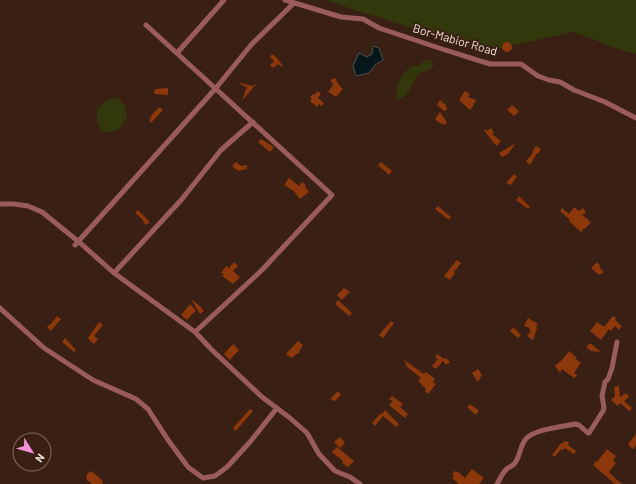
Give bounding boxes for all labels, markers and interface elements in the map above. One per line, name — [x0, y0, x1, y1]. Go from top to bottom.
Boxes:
street label: Bor-Mabior Road — [411, 20, 499, 58]
north arrow — [12, 432, 52, 472]
text: N — [33, 451, 48, 465]

